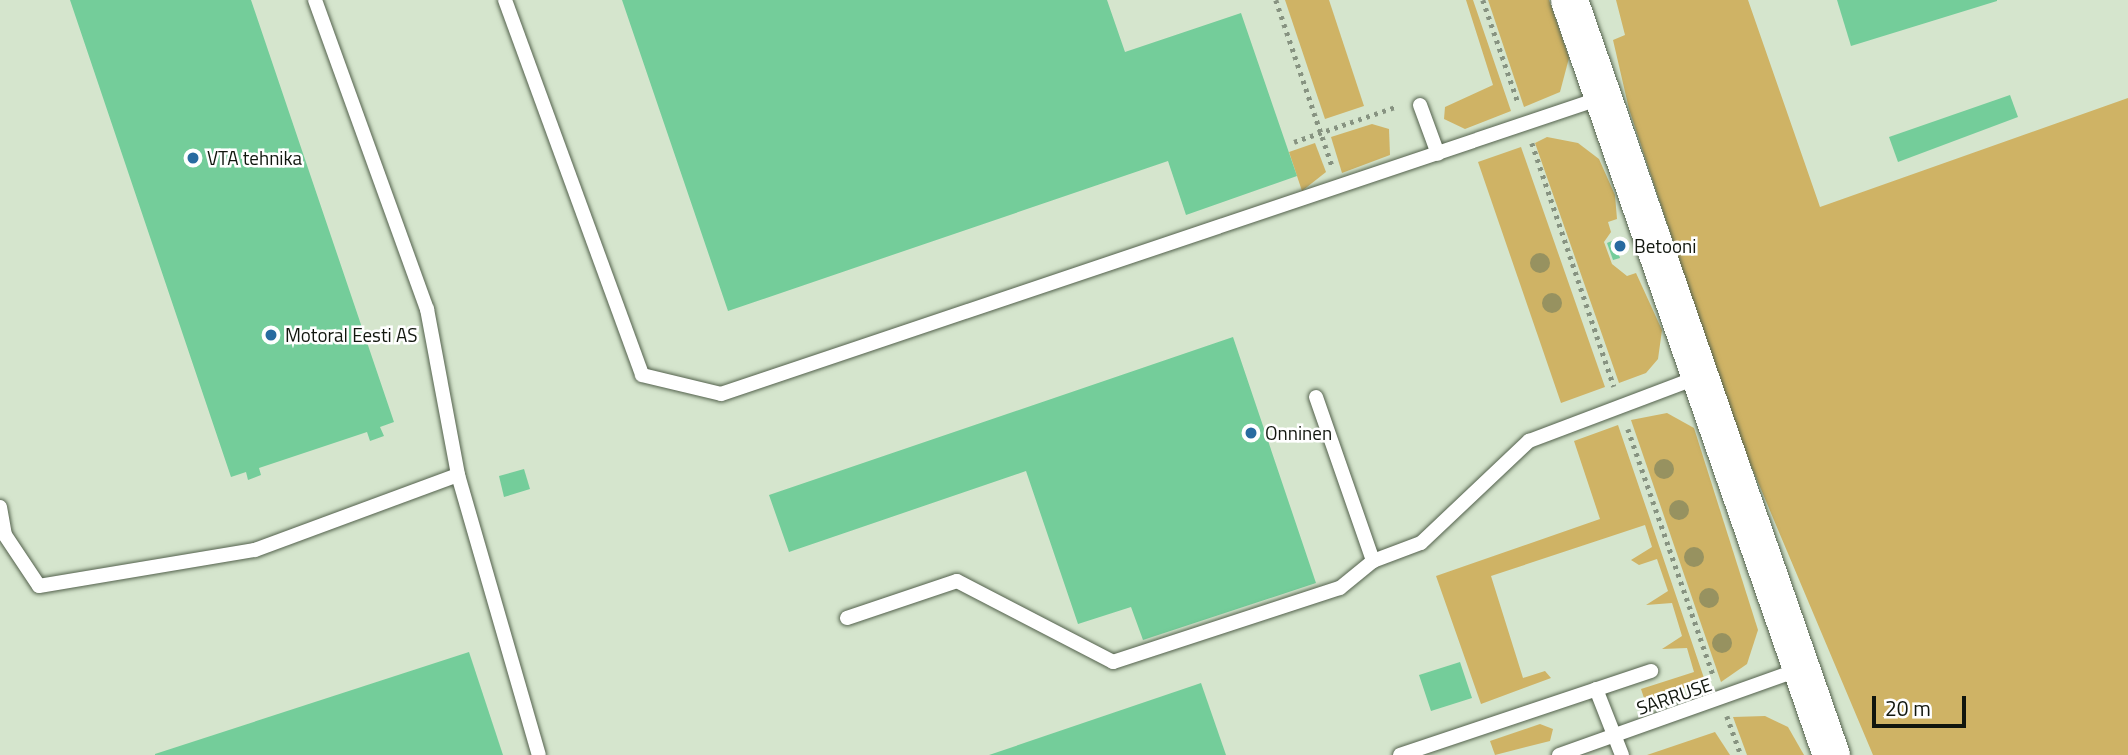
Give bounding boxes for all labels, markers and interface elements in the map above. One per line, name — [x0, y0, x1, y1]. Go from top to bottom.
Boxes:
place label: VTA tehnika — [207, 147, 302, 169]
marker: VTA tehnika — [185, 150, 201, 166]
place label: Betooni — [1634, 235, 1696, 257]
marker: Betooni — [1612, 238, 1628, 254]
place label: Motoral Eesti AS — [285, 324, 417, 346]
marker: Motoral Eesti AS — [263, 327, 279, 343]
place label: Onninen — [1265, 422, 1332, 444]
marker: Onninen — [1243, 425, 1259, 441]
street label: SARRUSE — [1633, 673, 1715, 719]
scale bar — [1876, 682, 1970, 726]
text: 20 m — [1885, 692, 1931, 724]

